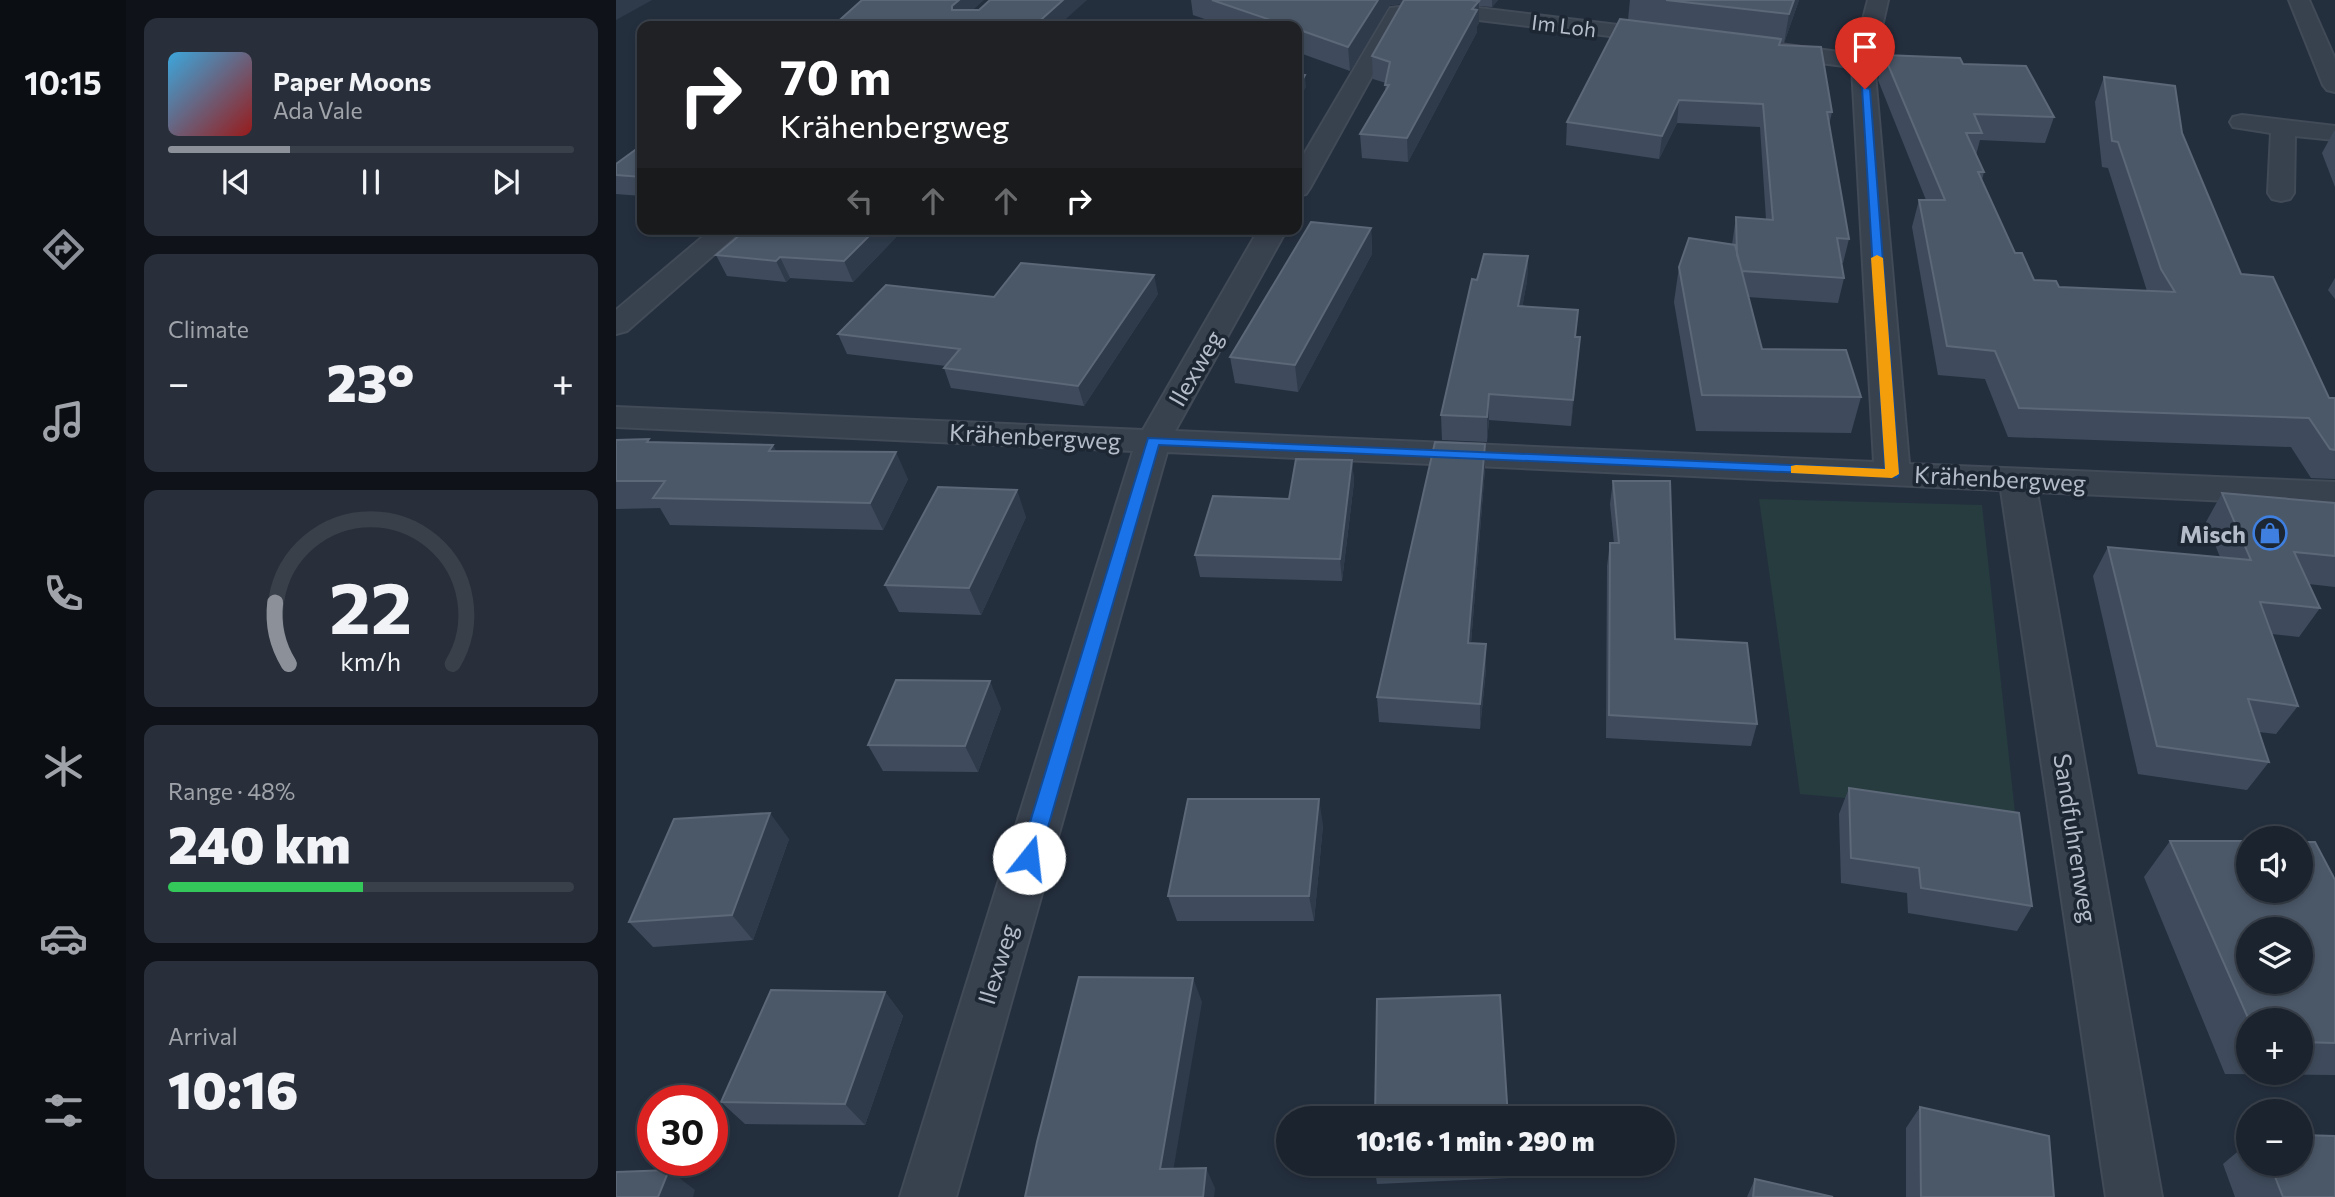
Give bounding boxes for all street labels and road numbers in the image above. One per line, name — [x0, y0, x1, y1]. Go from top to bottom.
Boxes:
street label: Im Loh — [1530, 9, 1598, 41]
street label: Ilexweg — [1162, 325, 1228, 411]
street label: Krähenbergweg — [948, 417, 1122, 455]
street label: Krähenbergweg — [1913, 459, 2087, 497]
street label: Sandfuhrenweg — [2048, 751, 2104, 925]
street label: Ilexweg — [971, 920, 1023, 1008]

